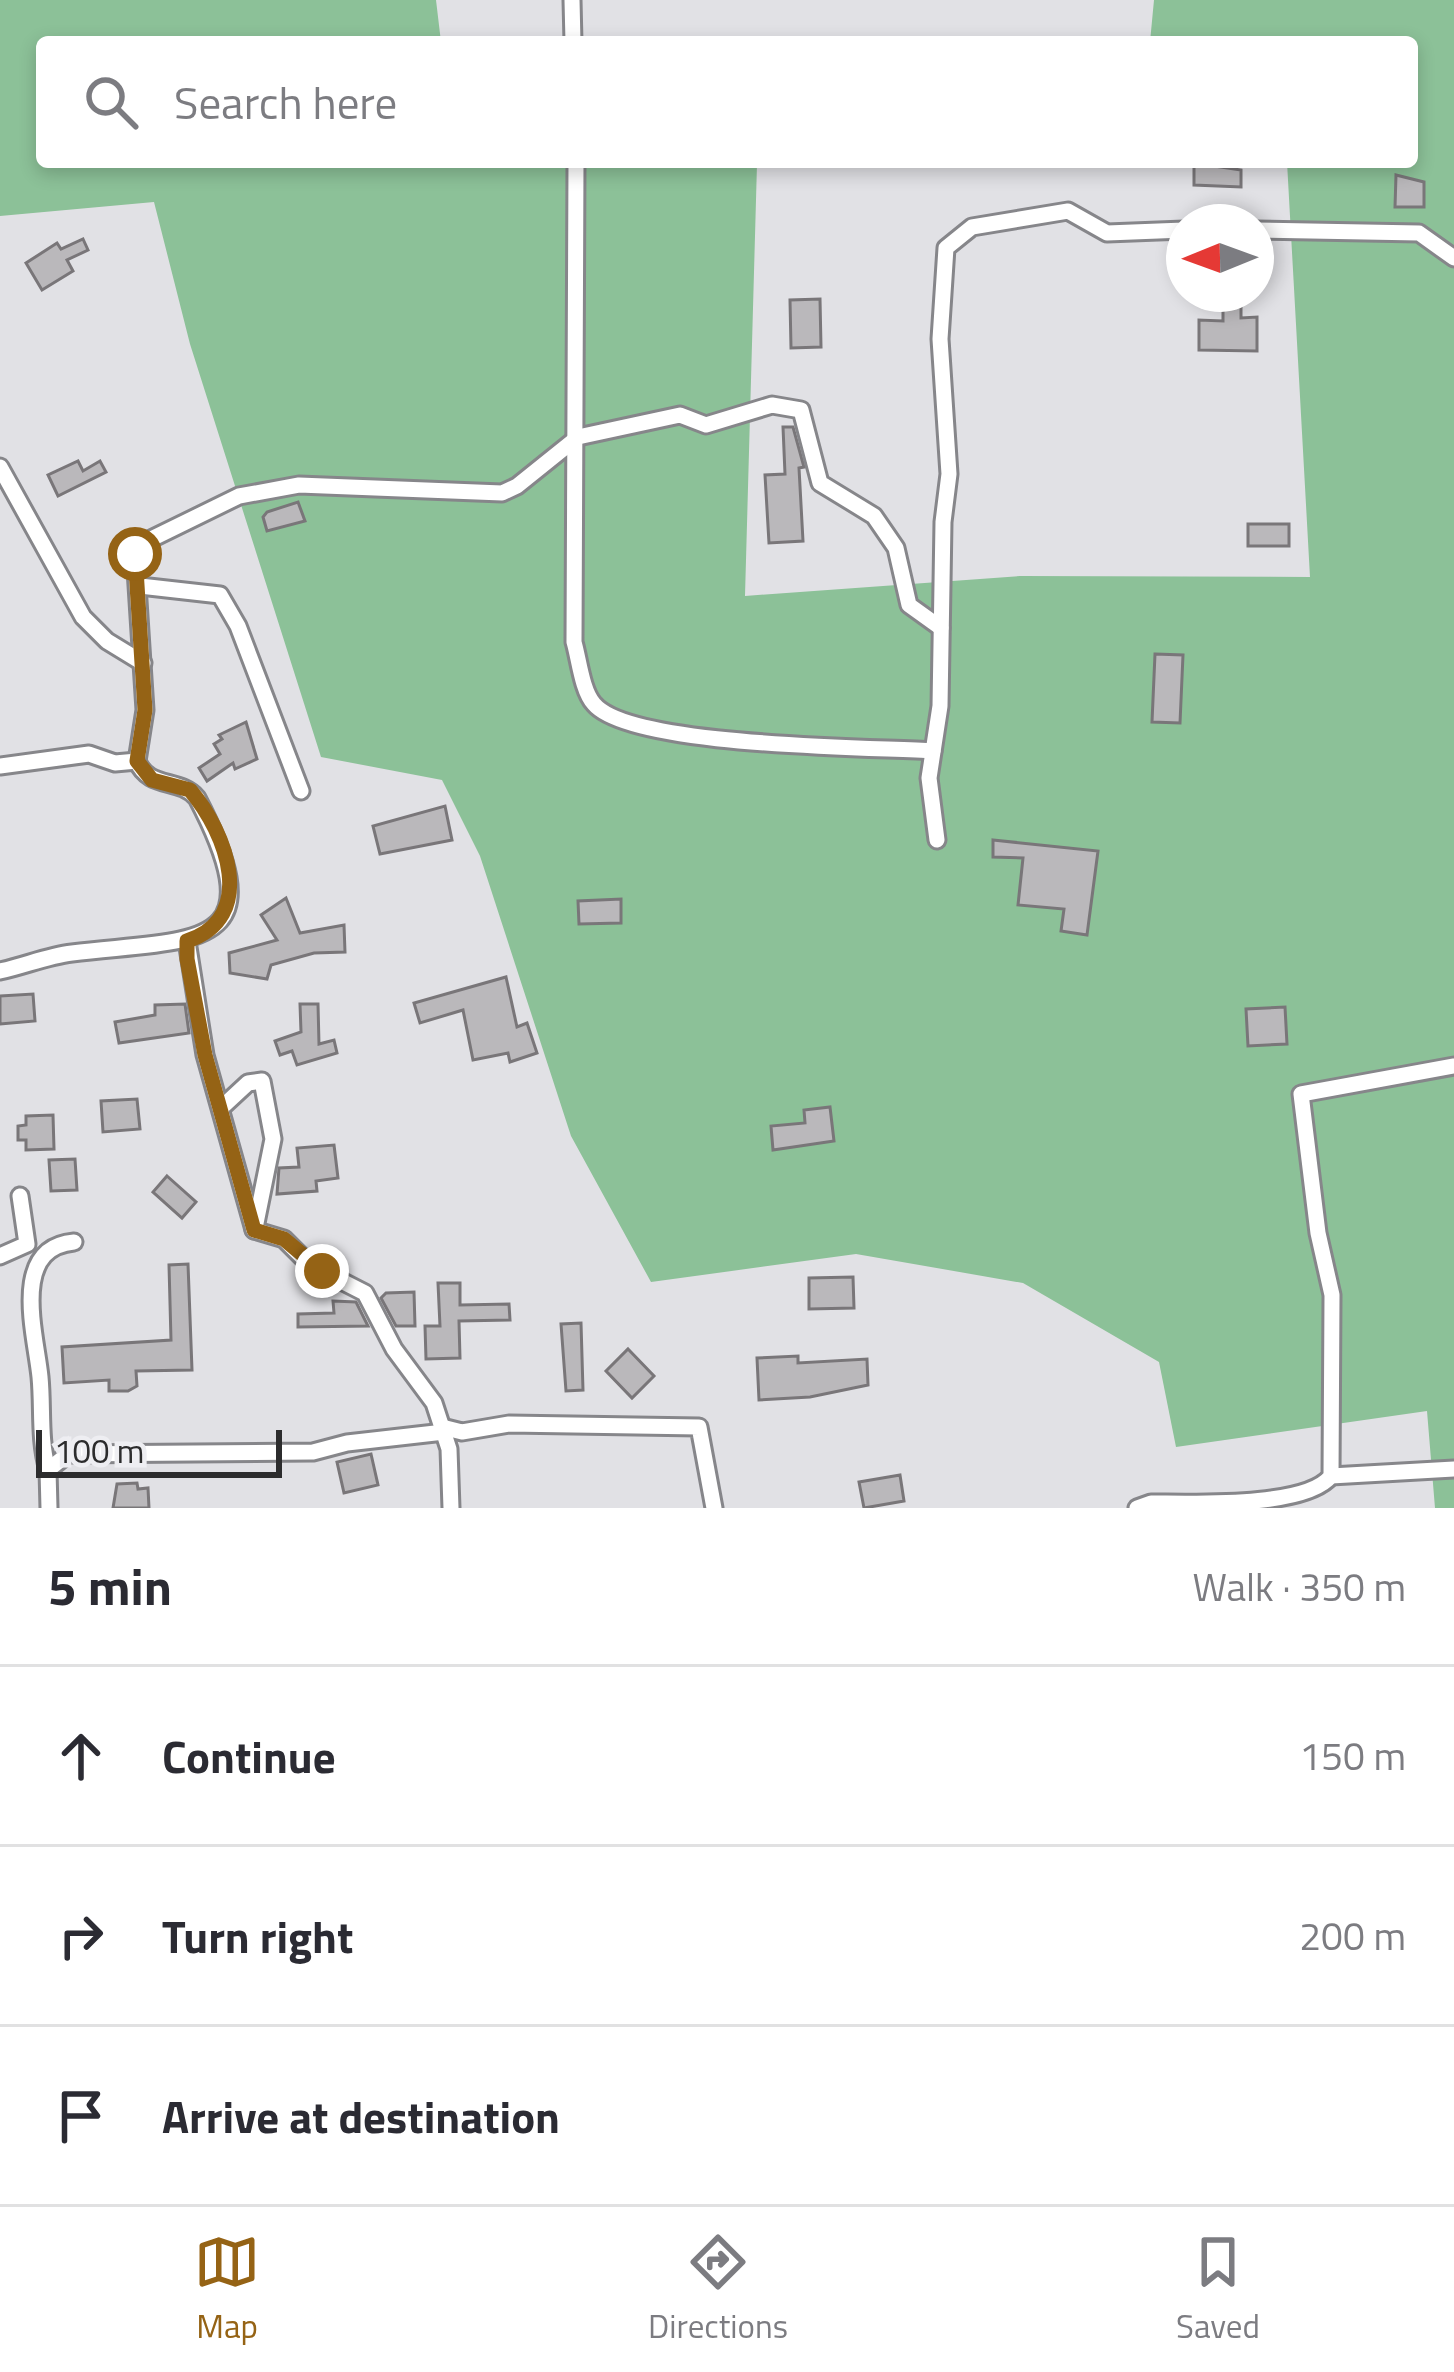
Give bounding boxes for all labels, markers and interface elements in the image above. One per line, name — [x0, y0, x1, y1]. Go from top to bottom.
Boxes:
search box — [36, 36, 1418, 168]
text: Search here — [174, 68, 397, 136]
icon: search — [78, 69, 144, 135]
north arrow — [1166, 204, 1274, 312]
route start — [108, 527, 162, 581]
route end — [295, 1244, 349, 1298]
scale bar — [36, 1424, 282, 1477]
text: 100 m — [54, 1426, 144, 1476]
text: 5 min — [48, 1547, 172, 1625]
text: Walk · 350 m — [1192, 1557, 1406, 1616]
text: Continue — [162, 1722, 336, 1790]
icon: ahead — [48, 1723, 114, 1789]
text: 150 m — [1299, 1726, 1406, 1785]
text: Turn right — [162, 1902, 353, 1970]
icon: right — [48, 1903, 114, 1969]
text: 200 m — [1299, 1906, 1406, 1965]
text: Arrive at destination — [162, 2082, 560, 2150]
icon: arrive — [48, 2083, 114, 2149]
tab: Map — [194, 2229, 260, 2351]
tab: Directions — [648, 2229, 788, 2351]
tab: Saved — [1176, 2229, 1260, 2351]

